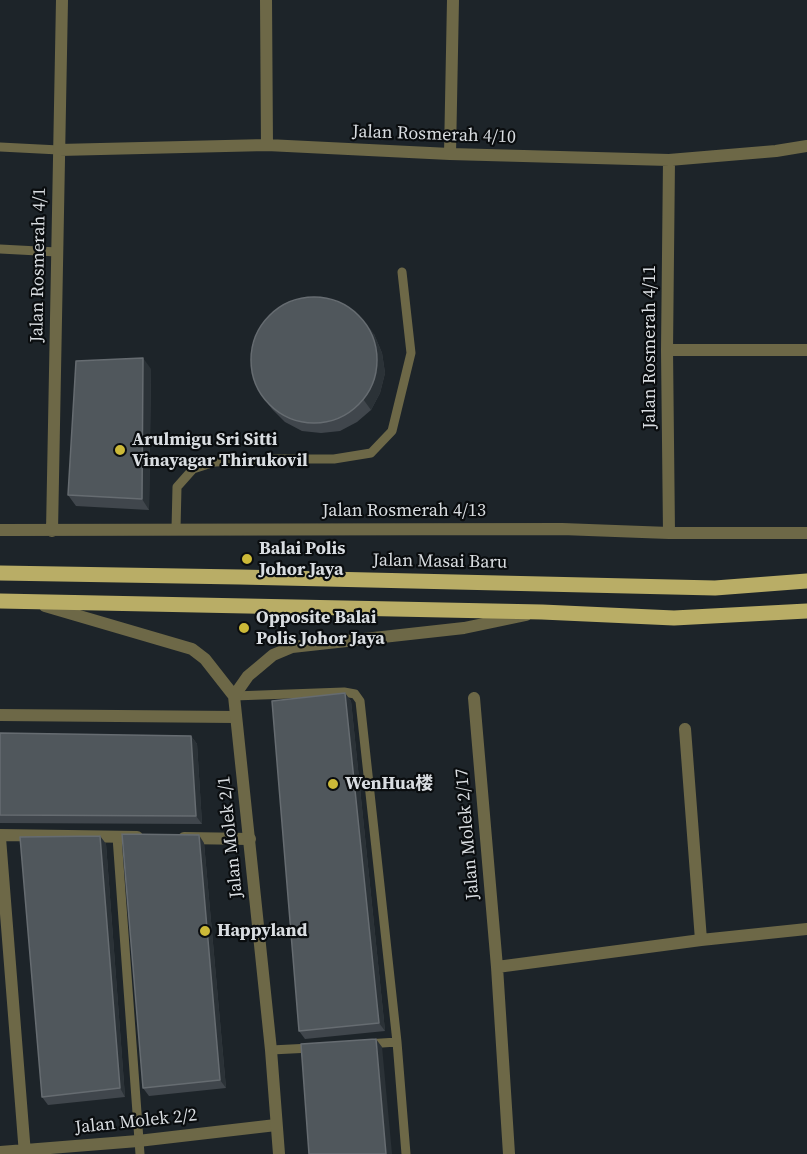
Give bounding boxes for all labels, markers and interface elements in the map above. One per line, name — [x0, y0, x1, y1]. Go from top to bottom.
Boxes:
street label: Jalan Rosmerah 4/10 — [352, 121, 516, 149]
street label: Jalan Rosmerah 4/1 — [27, 187, 51, 343]
street label: Jalan Rosmerah 4/11 — [639, 265, 661, 429]
place label: Arulmigu Sri Sitti Vinayagar Thirukovil — [132, 429, 308, 472]
marker: Arulmigu Sri Sitti Vinayagar Thirukovil — [113, 443, 127, 457]
street label: Jalan Rosmerah 4/13 — [322, 500, 486, 522]
place label: Balai Polis Johor Jaya — [259, 538, 345, 580]
street label: Jalan Masai Baru — [372, 550, 508, 574]
marker: Balai Polis Johor Jaya — [240, 552, 254, 566]
place label: Opposite Balai Polis Johor Jaya — [256, 607, 385, 650]
marker: Opposite Balai Polis Johor Jaya — [237, 621, 251, 635]
street label: Jalan Molek 2/17 — [452, 767, 484, 901]
place label: WenHua楼 — [345, 773, 433, 795]
street label: Jalan Molek 2/1 — [214, 775, 248, 899]
marker: WenHua楼 — [326, 777, 340, 791]
place label: Happyland — [217, 920, 307, 942]
marker: Happyland — [198, 924, 212, 938]
street label: Jalan Molek 2/2 — [74, 1105, 198, 1139]

